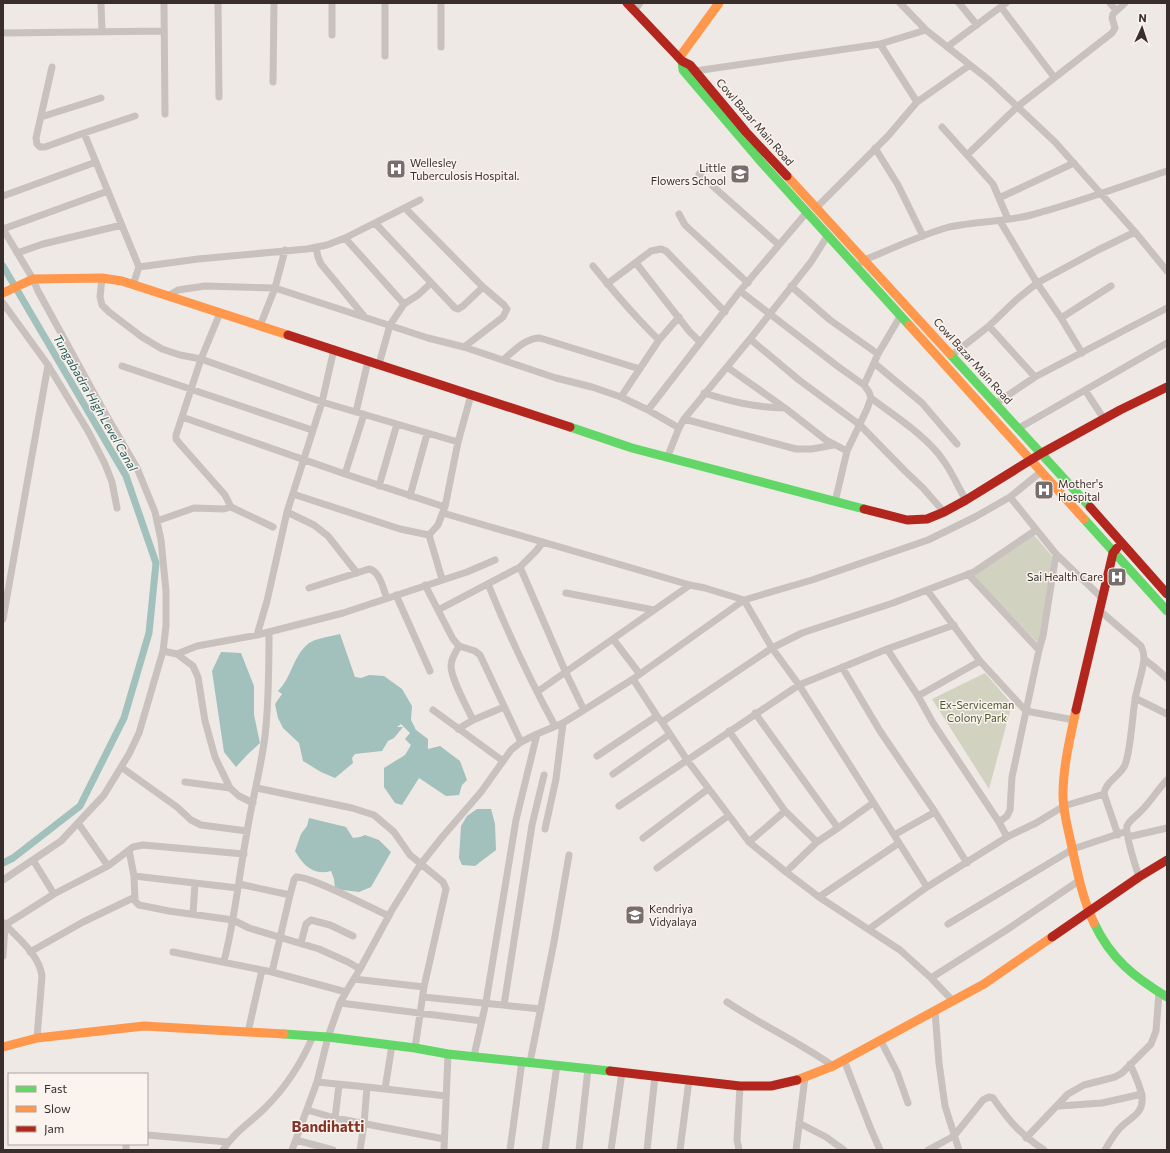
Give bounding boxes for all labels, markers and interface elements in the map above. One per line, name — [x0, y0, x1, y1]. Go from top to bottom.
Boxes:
north arrow — [1122, 8, 1162, 48]
text: N — [1138, 11, 1147, 24]
street label: Cowl Bazar Main Road — [714, 75, 797, 168]
place label: Wellesley Tuberculosis Hospital. — [410, 156, 520, 182]
hospital icon: Wellesley Tuberculosis Hospital. — [385, 158, 407, 180]
place label: Little Flowers School — [651, 161, 726, 187]
school or university icon: Little Flowers School — [729, 163, 751, 185]
street label: Cowl Bazar Main Road — [931, 315, 1015, 406]
water label: Tungabadra High Level Canal — [51, 332, 141, 474]
place label: Mother's Hospital — [1058, 477, 1103, 503]
hospital icon: Mother's Hospital — [1033, 479, 1055, 501]
hospital icon: Sai Health Care — [1106, 566, 1128, 588]
place label: Sai Health Care — [1027, 570, 1103, 583]
park label: Ex-Serviceman Colony Park — [940, 698, 1014, 724]
place label: Kendriya Vidyalaya — [649, 902, 697, 928]
school or university icon: Kendriya Vidyalaya — [624, 904, 646, 926]
legend — [8, 1073, 148, 1145]
text: Fast — [44, 1081, 67, 1095]
text: Slow — [44, 1101, 71, 1115]
district label: Bandihatti — [292, 1117, 364, 1135]
text: Jam — [44, 1121, 64, 1136]

